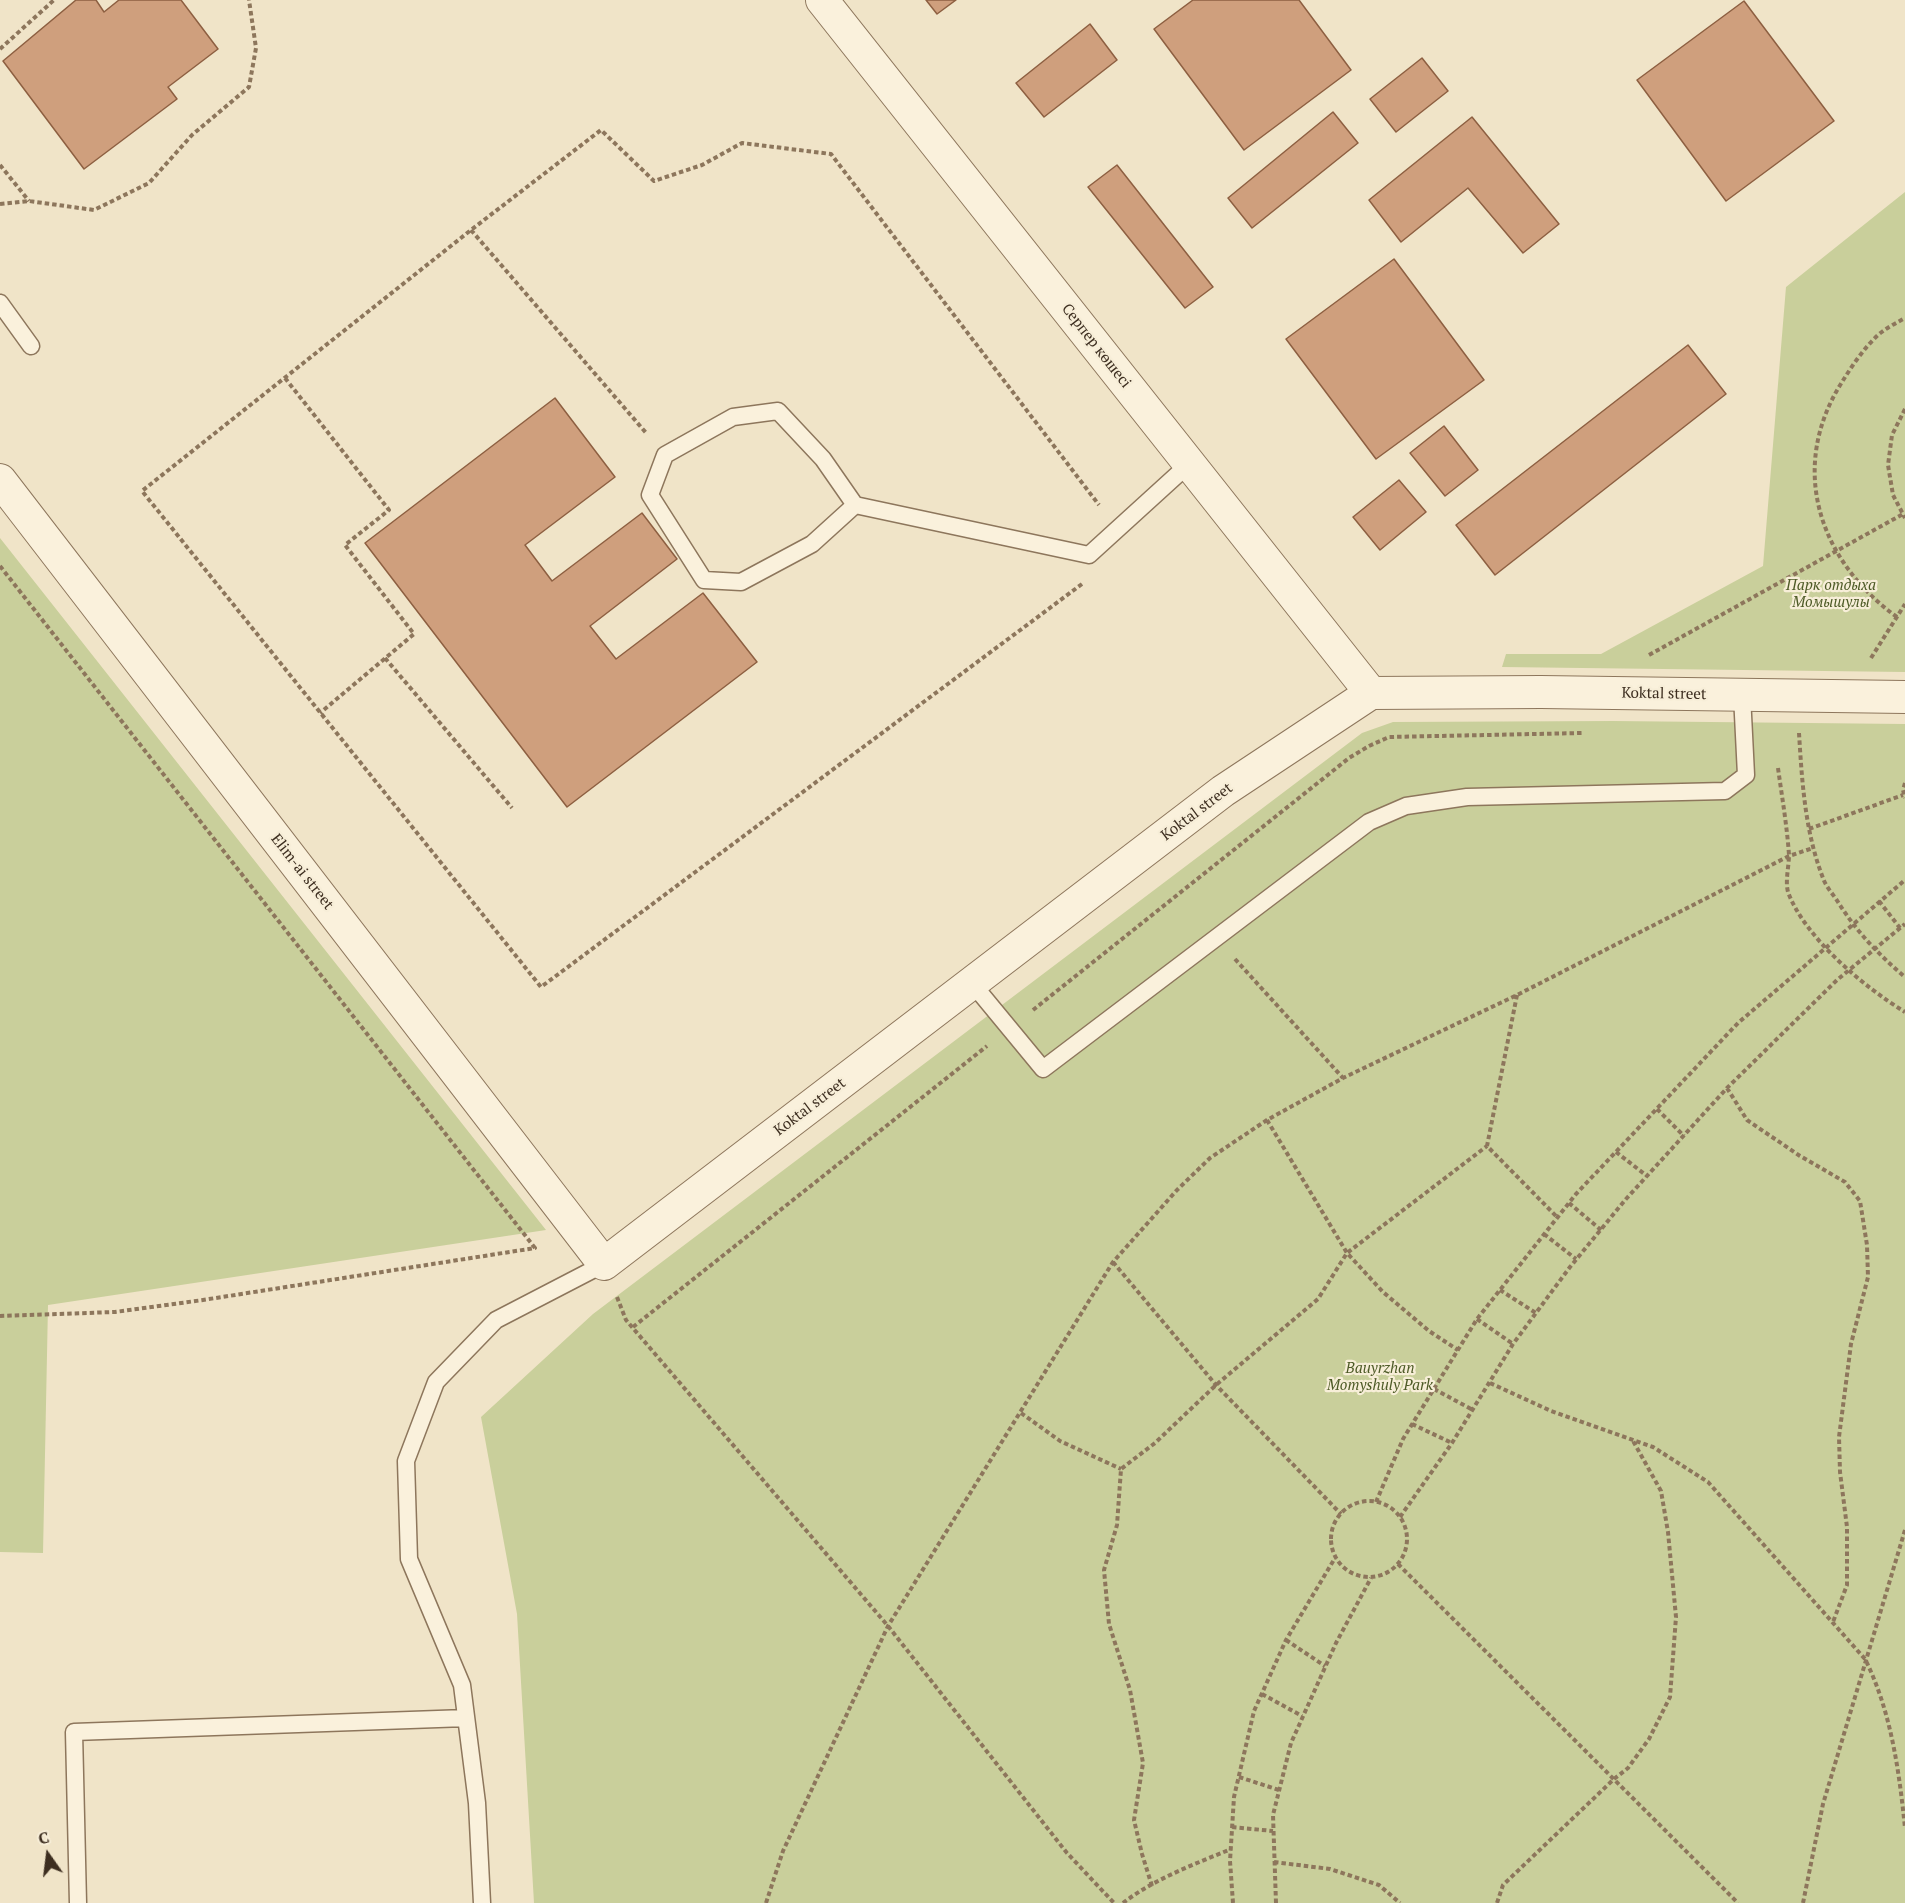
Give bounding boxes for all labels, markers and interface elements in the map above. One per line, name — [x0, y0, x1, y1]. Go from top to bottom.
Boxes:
street label: Серпер көшесі — [1058, 300, 1134, 392]
park label: Парк отдыха Момышулы — [1786, 577, 1876, 612]
street label: Koktal street — [1621, 684, 1707, 704]
street label: Koktal street — [1158, 779, 1236, 845]
street label: Elim-ai street — [267, 830, 337, 914]
street label: Koktal street — [771, 1074, 849, 1140]
park label: Bauyrzhan Momyshuly Park — [1327, 1360, 1433, 1395]
north arrow — [18, 1825, 78, 1885]
text: С — [36, 1826, 51, 1849]

